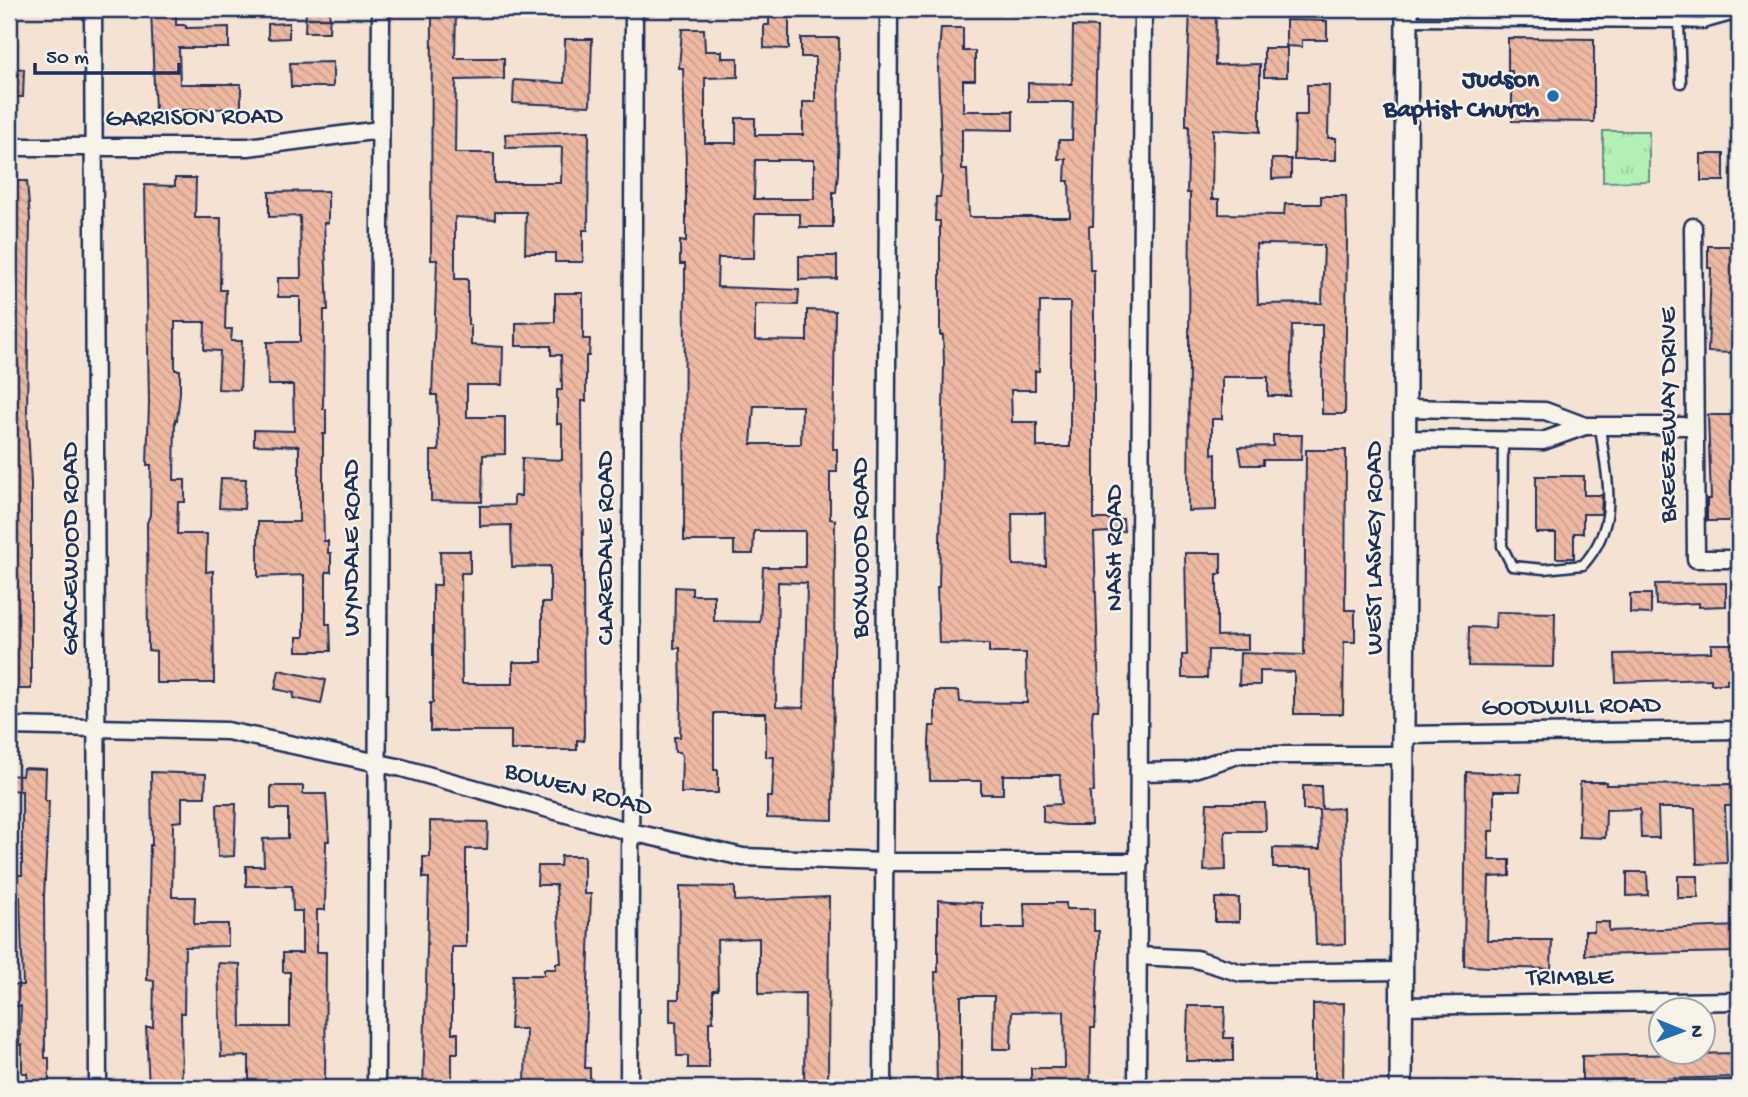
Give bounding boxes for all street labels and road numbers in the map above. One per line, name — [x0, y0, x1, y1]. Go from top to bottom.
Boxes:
street label: GARRISON ROAD — [105, 102, 283, 136]
street label: BREEZEWAY DRIVE — [1655, 306, 1686, 524]
street label: WEST LASKEY ROAD — [1361, 441, 1392, 655]
street label: GRACEWOOD ROAD — [57, 442, 88, 656]
street label: CLAREDALE ROAD — [592, 451, 623, 645]
street label: BOXWOOD ROAD — [847, 458, 878, 639]
street label: WYNDALE ROAD — [338, 460, 369, 636]
street label: NASH ROAD — [1101, 484, 1132, 611]
street label: GOODWILL ROAD — [1481, 691, 1661, 725]
street label: BOWEN ROAD — [500, 756, 655, 826]
street label: TRIMBLE — [1524, 963, 1615, 995]

